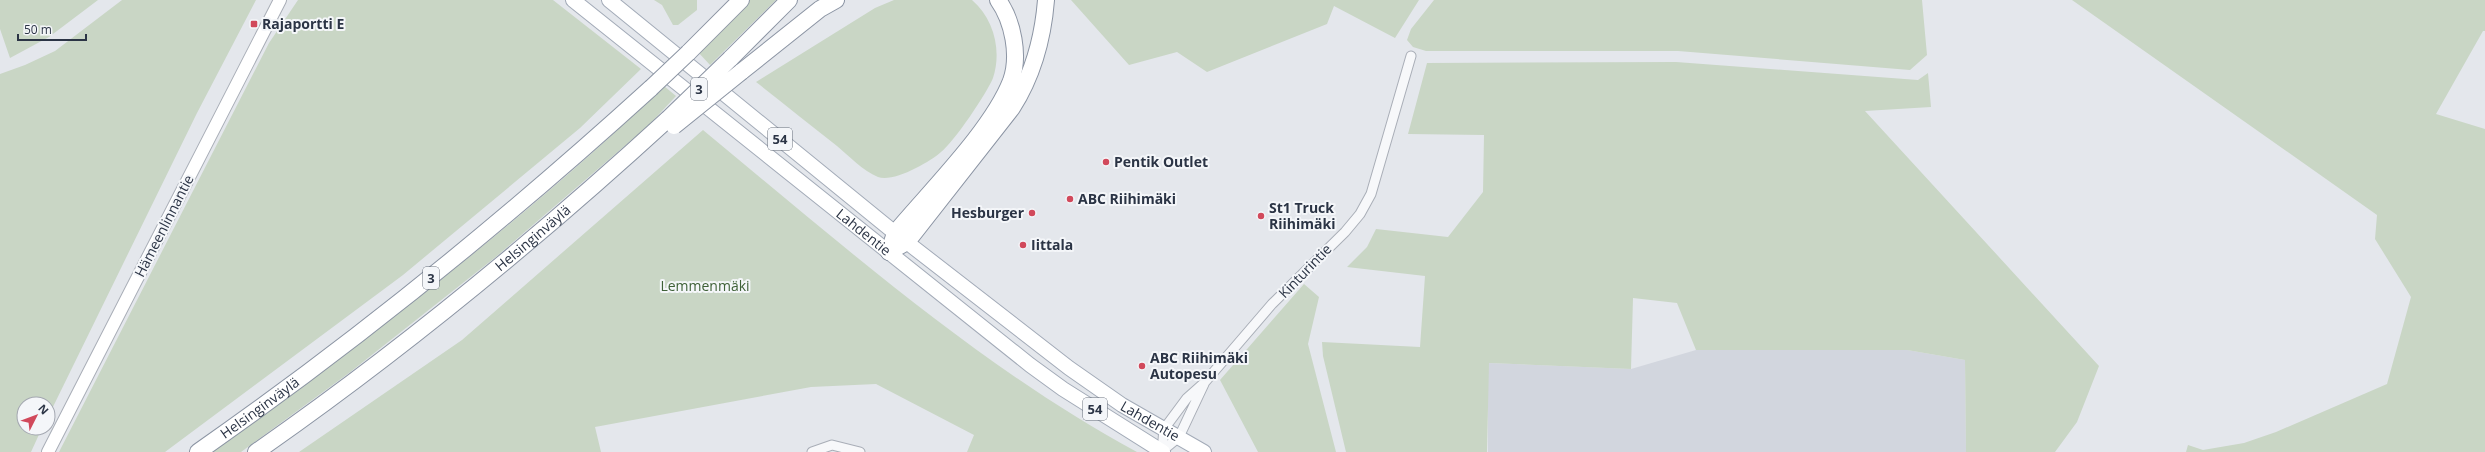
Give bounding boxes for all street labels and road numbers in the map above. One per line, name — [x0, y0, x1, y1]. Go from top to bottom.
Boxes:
road number: 3 — [691, 78, 707, 100]
road number: 54 — [768, 128, 792, 150]
street label: Hämeenlinnantie — [130, 171, 198, 280]
street label: Helsinginväylä — [491, 200, 574, 275]
street label: Lahdentie — [833, 204, 895, 260]
street label: Kinturintie — [1274, 239, 1335, 302]
road number: 3 — [423, 267, 439, 289]
street label: Helsinginväylä — [216, 372, 303, 442]
street label: Lahdentie — [1117, 396, 1183, 445]
road number: 54 — [1083, 398, 1107, 420]

